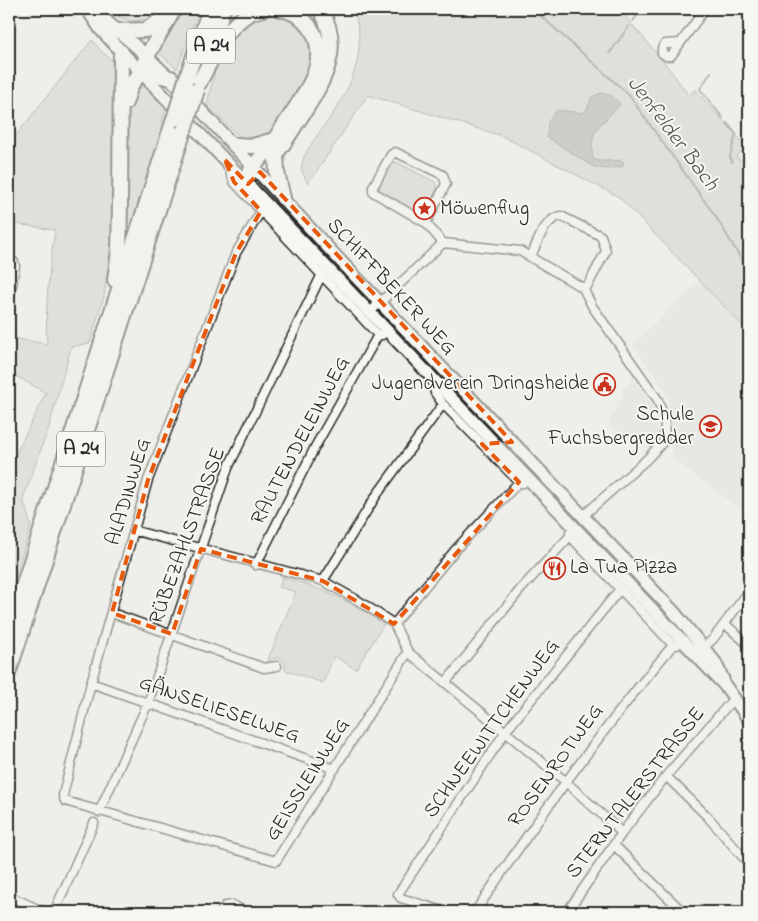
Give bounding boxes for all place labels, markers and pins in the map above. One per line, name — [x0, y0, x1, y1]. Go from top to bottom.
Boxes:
place label: Möwenflug — [440, 194, 529, 226]
place icon: Möwenflug — [412, 197, 436, 221]
place label: Jugendverein Dringsheide — [372, 369, 590, 401]
public building icon: Jugendverein Dringsheide — [593, 372, 617, 396]
place label: Schule Fuchsbergredder — [547, 400, 695, 456]
school or university icon: Schule Fuchsbergredder — [698, 415, 722, 439]
place label: La Tua Pizza — [570, 553, 677, 583]
restaurant icon: La Tua Pizza — [542, 556, 566, 580]

